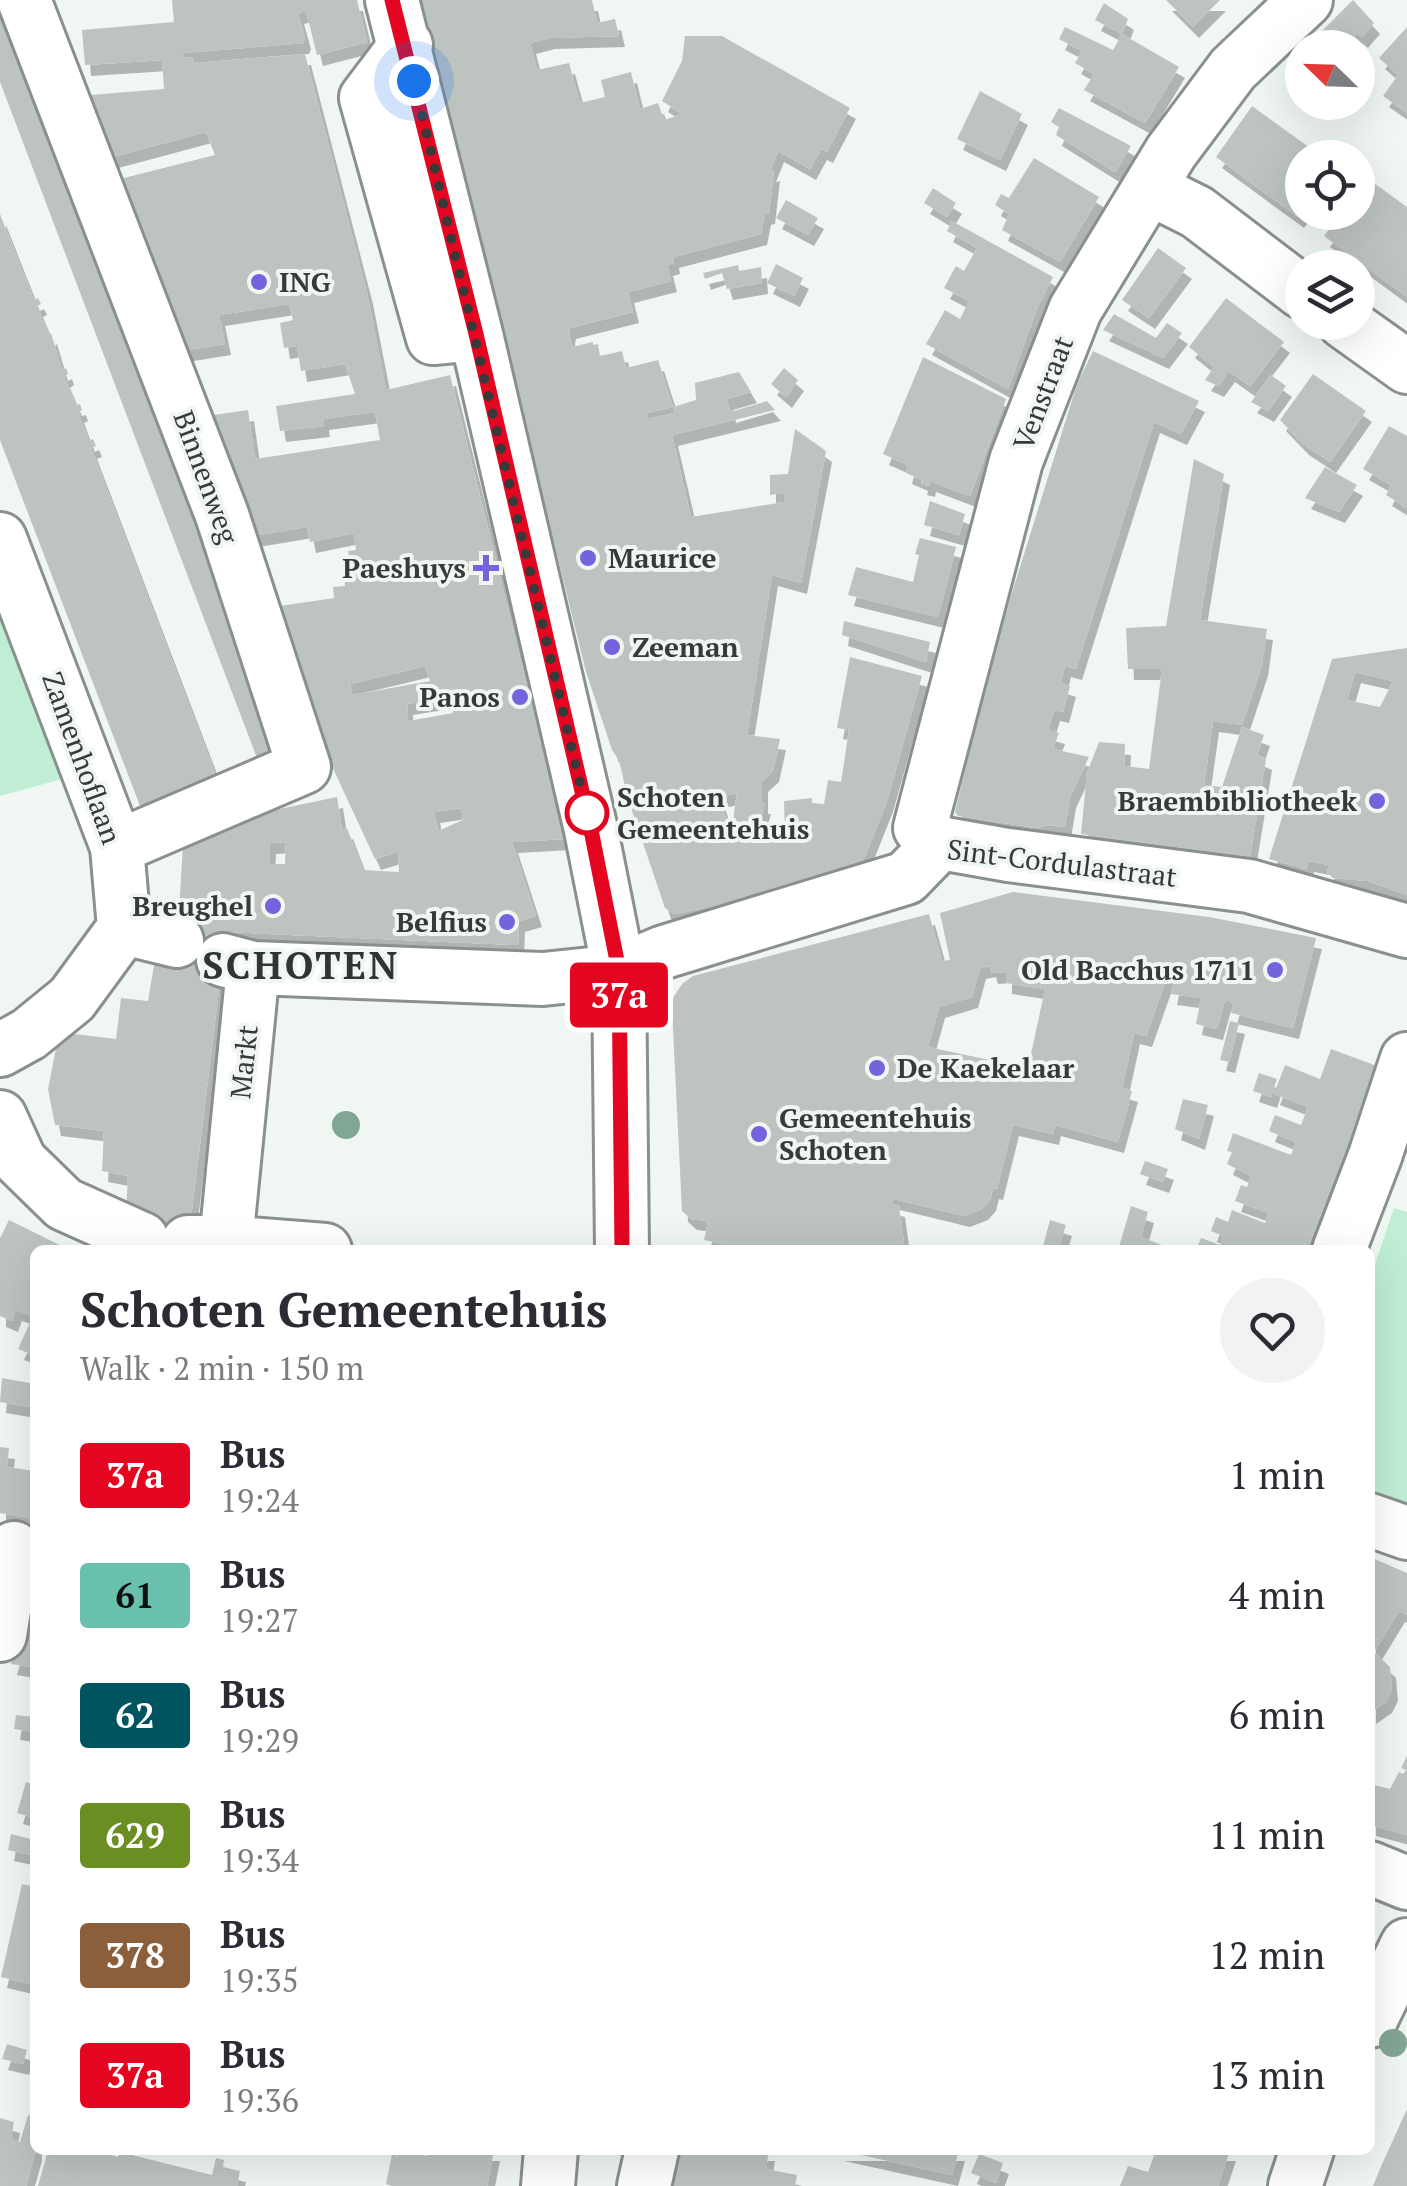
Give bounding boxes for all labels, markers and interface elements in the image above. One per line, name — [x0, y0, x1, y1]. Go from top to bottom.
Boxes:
north arrow — [1285, 30, 1375, 120]
map controls — [1285, 30, 1375, 340]
your location — [389, 56, 439, 106]
button: locate — [1285, 140, 1375, 230]
button: layers — [1285, 250, 1375, 340]
place label: ING — [279, 263, 331, 300]
marker: ING — [248, 271, 270, 293]
street label: Venstraat — [1004, 330, 1081, 455]
street label: Binnenweg — [165, 405, 248, 549]
place label: Maurice — [608, 539, 717, 576]
marker: Maurice — [577, 547, 599, 569]
place label: Paeshuys — [342, 549, 466, 586]
marker: Paeshuys — [475, 557, 497, 579]
place label: Zeeman — [632, 628, 739, 665]
marker: Zeeman — [601, 636, 623, 658]
street label: Zamenhoflaan — [34, 667, 131, 849]
place label: Panos — [419, 678, 500, 715]
marker: Panos — [509, 686, 531, 708]
place label: Schoten Gemeentehuis — [617, 778, 809, 847]
place label: Braembibliotheek — [1117, 782, 1358, 819]
marker: Braembibliotheek — [1366, 790, 1388, 812]
marker: Schoten Gemeentehuis — [566, 792, 608, 834]
street label: Sint-Cordulastraat — [945, 830, 1180, 895]
place label: Breughel — [132, 887, 253, 924]
marker: Breughel — [262, 895, 284, 917]
place label: Belfius — [396, 903, 487, 940]
marker: Belfius — [496, 911, 518, 933]
district label: SCHOTEN — [202, 940, 400, 990]
place label: Old Bacchus 1711 — [1021, 951, 1255, 988]
marker: Old Bacchus 1711 — [1264, 959, 1286, 981]
line badge: 37a — [562, 962, 676, 1028]
text: 37a — [590, 972, 648, 1018]
street label: Markt — [221, 1023, 266, 1101]
place label: De Kaekelaar — [897, 1049, 1074, 1086]
marker: De Kaekelaar — [866, 1057, 888, 1079]
place label: Gemeentehuis Schoten — [779, 1099, 971, 1168]
marker: Gemeentehuis Schoten — [748, 1123, 770, 1145]
text: Schoten Gemeentehuis — [80, 1277, 608, 1341]
button: heart — [1220, 1278, 1325, 1383]
text: Walk · 2 min · 150 m — [80, 1347, 364, 1389]
text: Bus — [220, 1429, 285, 1479]
text: 1 min — [1229, 1450, 1325, 1500]
text: 37a — [106, 1452, 164, 1498]
text: 19:24 — [220, 1479, 299, 1521]
text: Bus — [220, 1549, 285, 1599]
text: 4 min — [1229, 1570, 1325, 1620]
text: 61 — [115, 1572, 155, 1618]
text: 19:27 — [220, 1599, 299, 1641]
text: Bus — [220, 1669, 285, 1719]
text: 6 min — [1229, 1690, 1325, 1740]
text: 62 — [115, 1692, 155, 1738]
text: 19:29 — [220, 1719, 299, 1761]
text: Bus — [220, 1789, 285, 1839]
text: 11 min — [1208, 1810, 1325, 1860]
text: 629 — [105, 1812, 165, 1858]
text: 19:34 — [220, 1839, 299, 1881]
text: Bus — [220, 1909, 285, 1959]
text: 12 min — [1208, 1930, 1325, 1980]
text: 378 — [105, 1932, 165, 1978]
text: 19:35 — [220, 1959, 299, 2001]
text: Bus — [220, 2029, 285, 2079]
text: 13 min — [1208, 2050, 1325, 2100]
text: 37a — [106, 2052, 164, 2098]
text: 19:36 — [220, 2079, 299, 2121]

